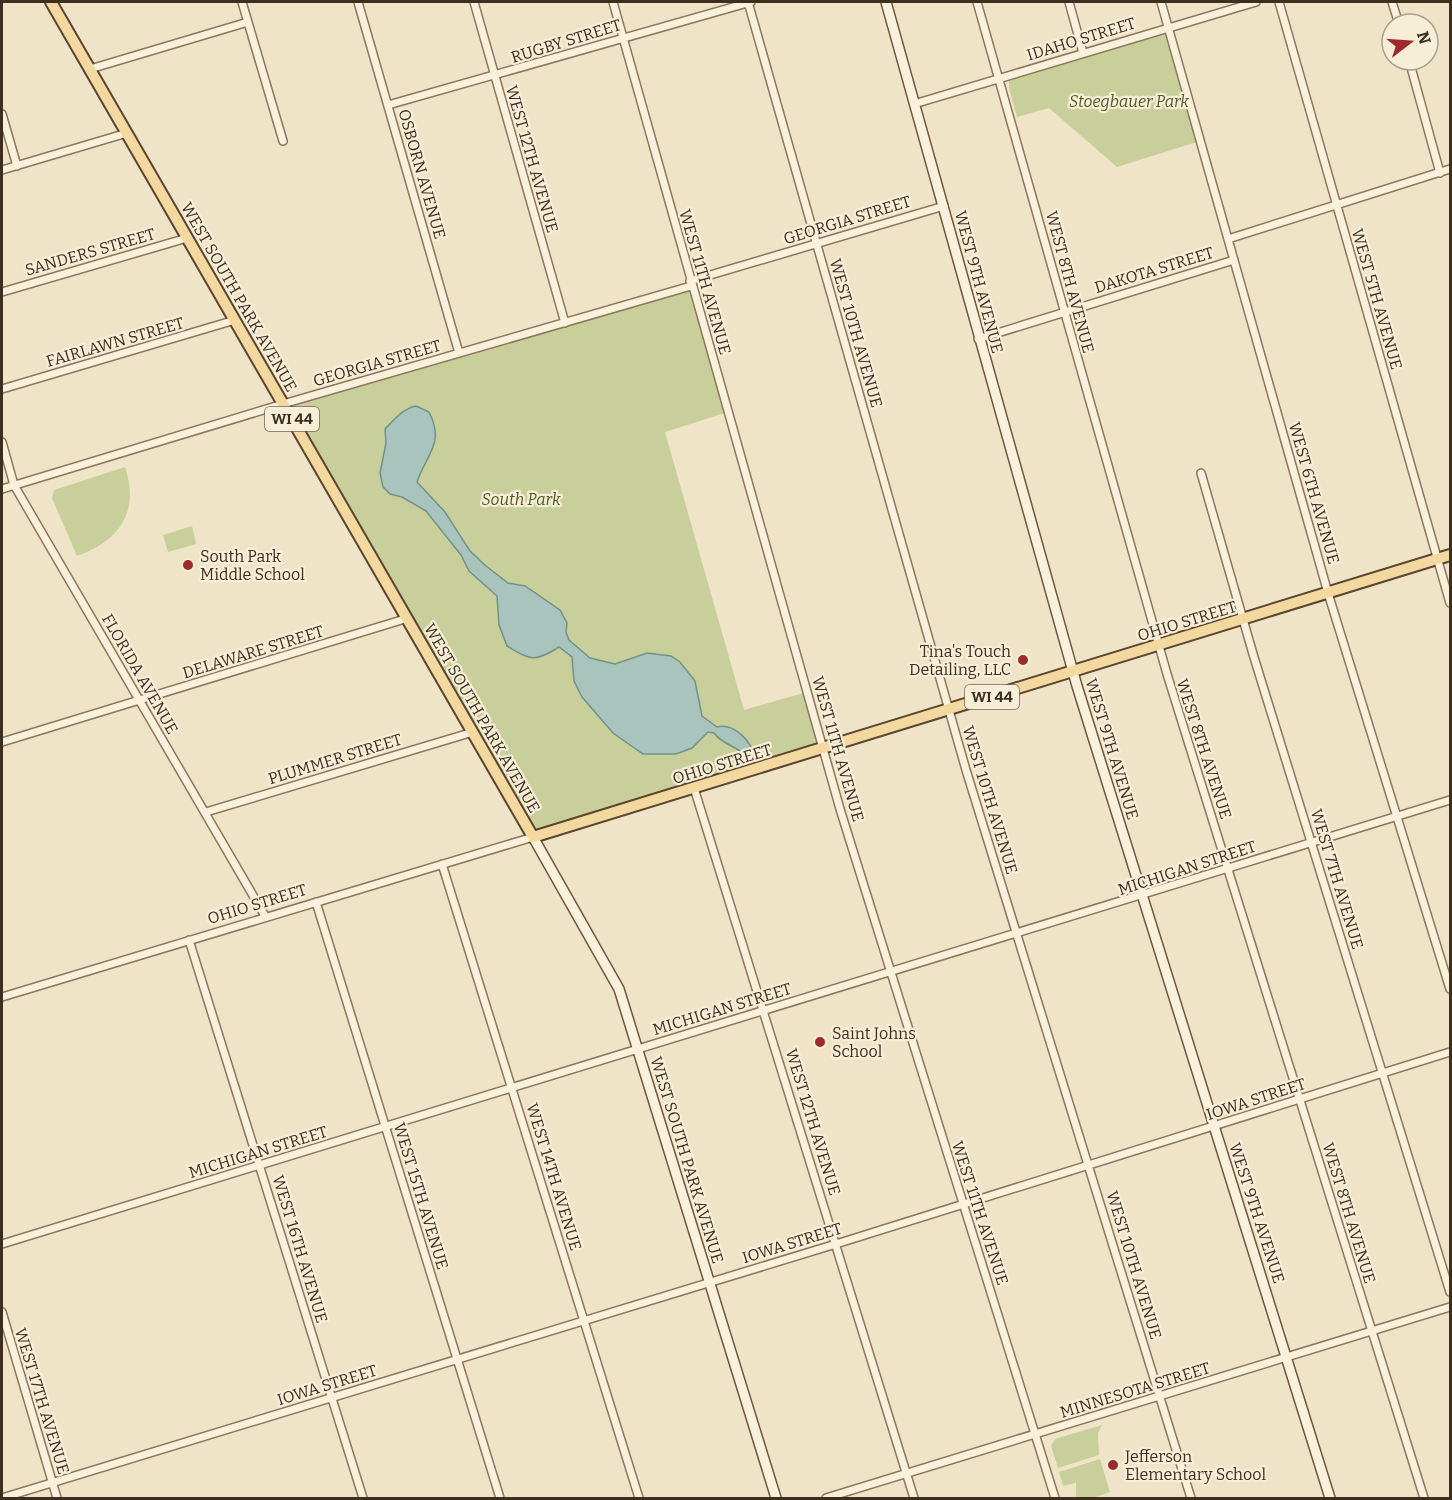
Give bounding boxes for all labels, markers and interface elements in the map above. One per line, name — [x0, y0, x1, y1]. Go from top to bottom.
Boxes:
north arrow — [1380, 12, 1440, 72]
street label: IDAHO STREET — [1024, 13, 1138, 65]
street label: RUGBY STREET — [509, 15, 623, 67]
text: N — [1413, 29, 1435, 46]
street label: WEST 12TH AVENUE — [502, 83, 562, 235]
park label: Stoegbauer Park — [1069, 92, 1189, 111]
street label: OSBORN AVENUE — [394, 107, 450, 241]
street label: GEORGIA STREET — [781, 192, 913, 248]
street label: WEST SOUTH PARK AVENUE — [177, 199, 301, 395]
street label: WEST 11TH AVENUE — [675, 207, 735, 357]
street label: WEST 9TH AVENUE — [951, 209, 1007, 355]
street label: WEST 8TH AVENUE — [1042, 209, 1098, 355]
street label: SANDERS STREET — [23, 224, 157, 280]
street label: WEST 5TH AVENUE — [1348, 226, 1406, 372]
street label: DAKOTA STREET — [1092, 243, 1216, 297]
street label: WEST 10TH AVENUE — [826, 256, 886, 410]
street label: FAIRLAWN STREET — [44, 313, 186, 371]
street label: GEORGIA STREET — [311, 336, 443, 390]
road number: WI 44 — [265, 407, 319, 431]
street label: WEST 6TH AVENUE — [1285, 420, 1343, 566]
park label: South Park — [481, 490, 561, 509]
place label: South Park Middle School — [200, 547, 305, 584]
marker: South Park Middle School — [181, 558, 195, 572]
street label: OHIO STREET — [1135, 597, 1239, 645]
street label: FLORIDA AVENUE — [98, 611, 182, 737]
street label: WEST SOUTH PARK AVENUE — [420, 620, 544, 816]
street label: DELAWARE STREET — [180, 621, 326, 683]
place label: Tina's Touch Detailing, LLC — [909, 642, 1011, 679]
marker: Tina's Touch Detailing, LLC — [1016, 653, 1030, 667]
street label: WEST 11TH AVENUE — [808, 674, 868, 824]
street label: WEST 9TH AVENUE — [1081, 676, 1143, 822]
street label: WEST 8TH AVENUE — [1172, 676, 1236, 822]
road number: WI 44 — [965, 685, 1019, 709]
street label: WEST 10TH AVENUE — [958, 724, 1022, 876]
street label: PLUMMER STREET — [266, 730, 404, 788]
street label: OHIO STREET — [670, 740, 774, 788]
street label: WEST 7TH AVENUE — [1307, 807, 1367, 951]
street label: MICHIGAN STREET — [1116, 837, 1258, 899]
street label: OHIO STREET — [205, 880, 309, 928]
street label: MICHIGAN STREET — [650, 979, 794, 1039]
place label: Saint Johns School — [832, 1024, 916, 1061]
marker: Saint Johns School — [813, 1035, 827, 1049]
street label: WEST 12TH AVENUE — [782, 1046, 844, 1198]
street label: WEST SOUTH PARK AVENUE — [646, 1054, 728, 1266]
street label: IOWA STREET — [1204, 1074, 1308, 1124]
street label: WEST 14TH AVENUE — [523, 1101, 585, 1253]
street label: WEST 15TH AVENUE — [390, 1120, 452, 1272]
street label: MICHIGAN STREET — [186, 1122, 330, 1182]
street label: WEST 11TH AVENUE — [948, 1139, 1012, 1287]
street label: WEST 9TH AVENUE — [1225, 1140, 1289, 1286]
street label: WEST 8TH AVENUE — [1319, 1140, 1379, 1286]
street label: WEST 16TH AVENUE — [269, 1173, 331, 1325]
street label: WEST 10TH AVENUE — [1102, 1189, 1166, 1341]
street label: IOWA STREET — [740, 1219, 844, 1267]
street label: WEST 17TH AVENUE — [11, 1326, 73, 1476]
street label: MINNESOTA STREET — [1058, 1358, 1212, 1422]
street label: IOWA STREET — [275, 1361, 379, 1409]
place label: Jefferson Elementary School — [1124, 1447, 1266, 1484]
marker: Jefferson Elementary School — [1106, 1458, 1120, 1472]

